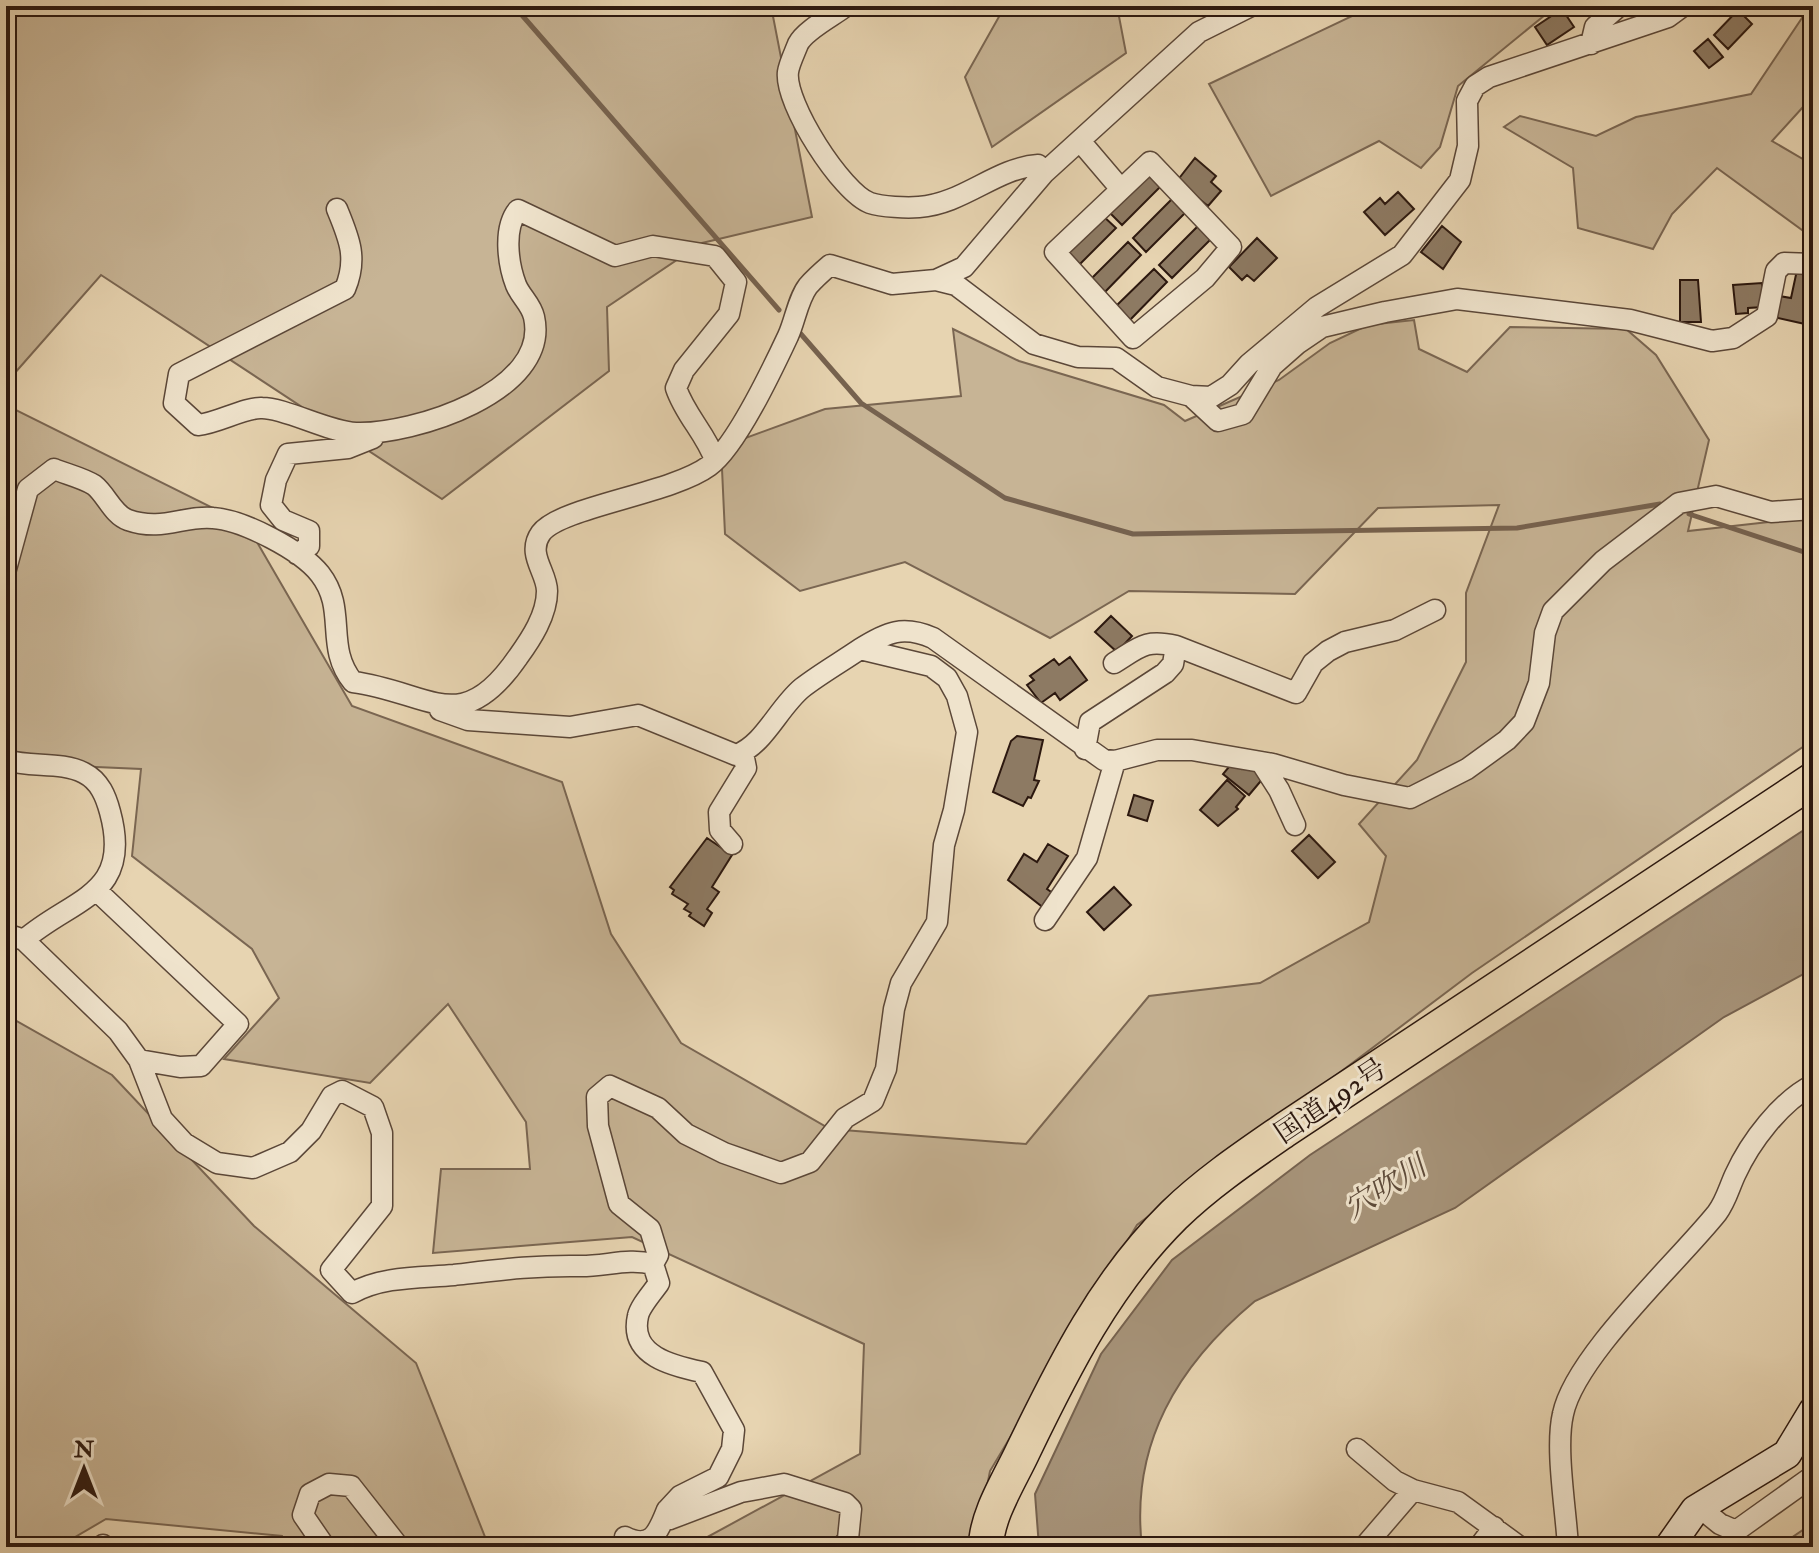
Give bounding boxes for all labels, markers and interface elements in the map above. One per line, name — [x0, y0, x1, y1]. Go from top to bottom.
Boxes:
street label: 国道492号 — [1268, 1051, 1394, 1151]
water label: 穴吹川 — [1337, 1146, 1436, 1227]
north arrow — [44, 1429, 124, 1509]
text: N — [73, 1436, 94, 1464]

